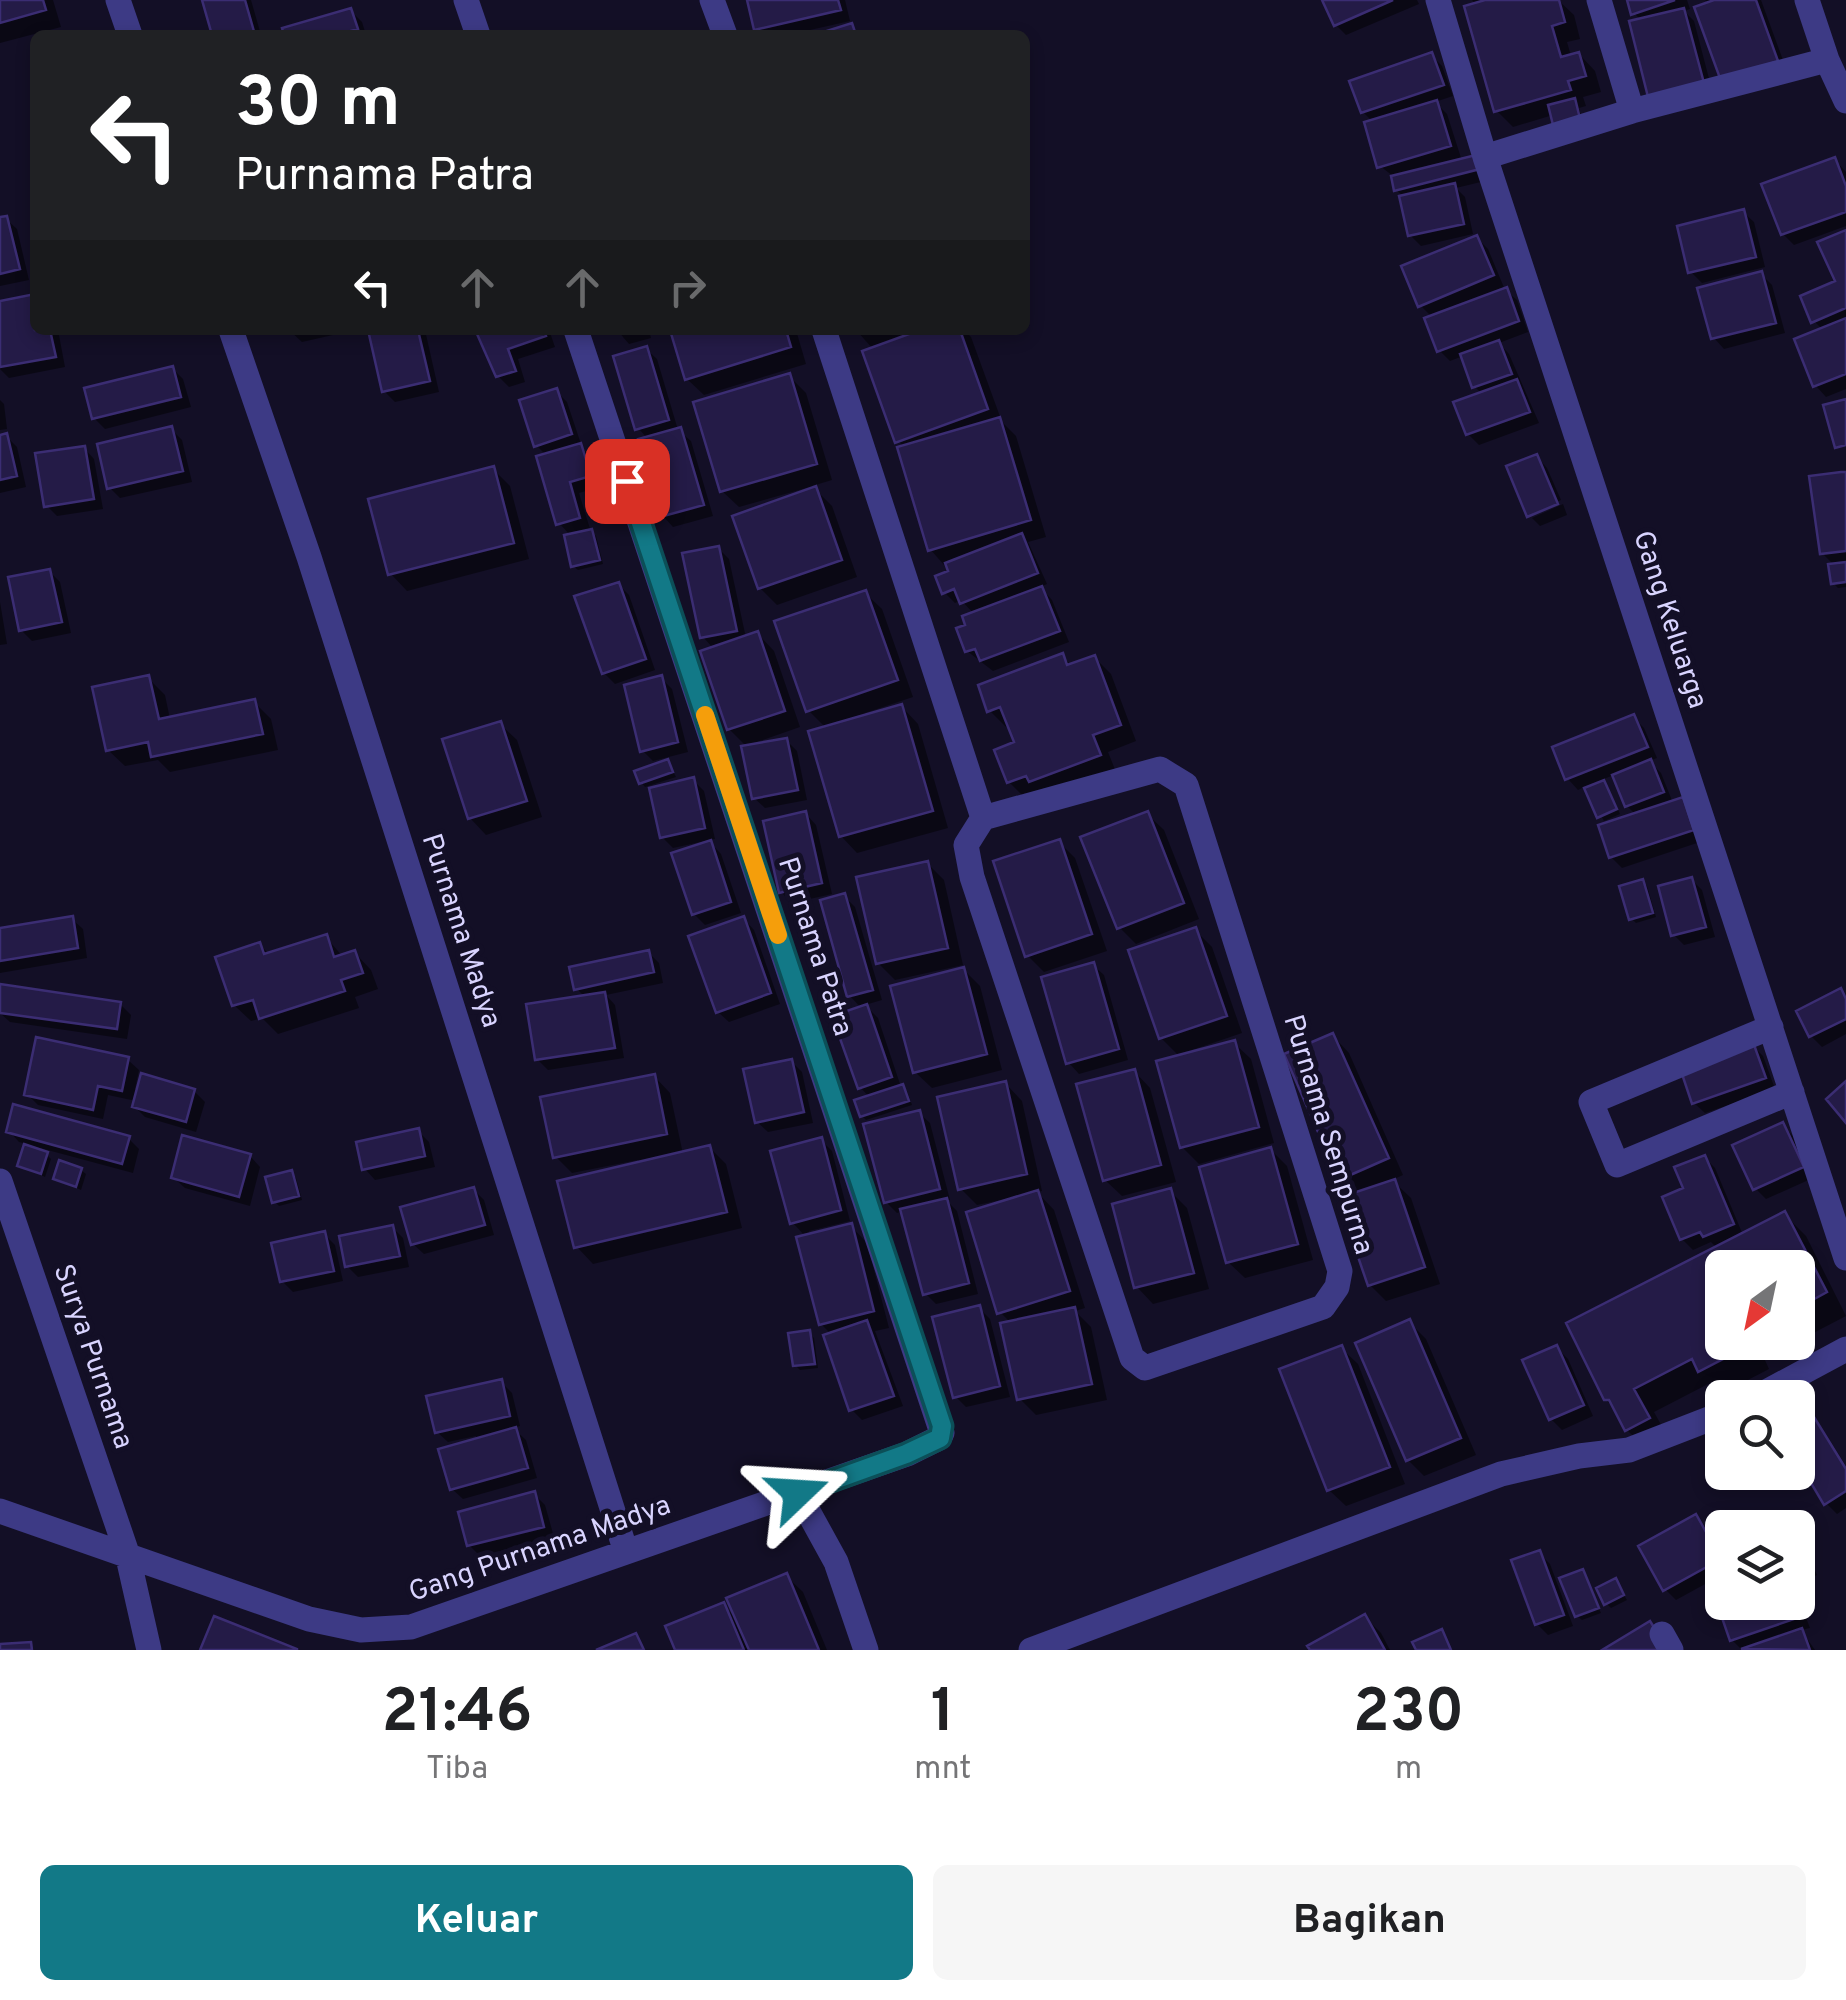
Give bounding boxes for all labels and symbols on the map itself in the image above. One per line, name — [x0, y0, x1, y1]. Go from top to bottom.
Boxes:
pin — [585, 439, 670, 524]
street label: Gang Keluarga — [1623, 526, 1715, 714]
street label: Purnama Madya — [412, 830, 508, 1032]
street label: Purnama Patra — [768, 853, 860, 1041]
street label: Purnama Sempurna — [1273, 1011, 1381, 1259]
north arrow — [1705, 1250, 1815, 1360]
street label: Surya Purnama — [44, 1260, 140, 1454]
position arrow — [746, 1441, 850, 1545]
street label: Gang Purnama Madya — [404, 1488, 676, 1612]

